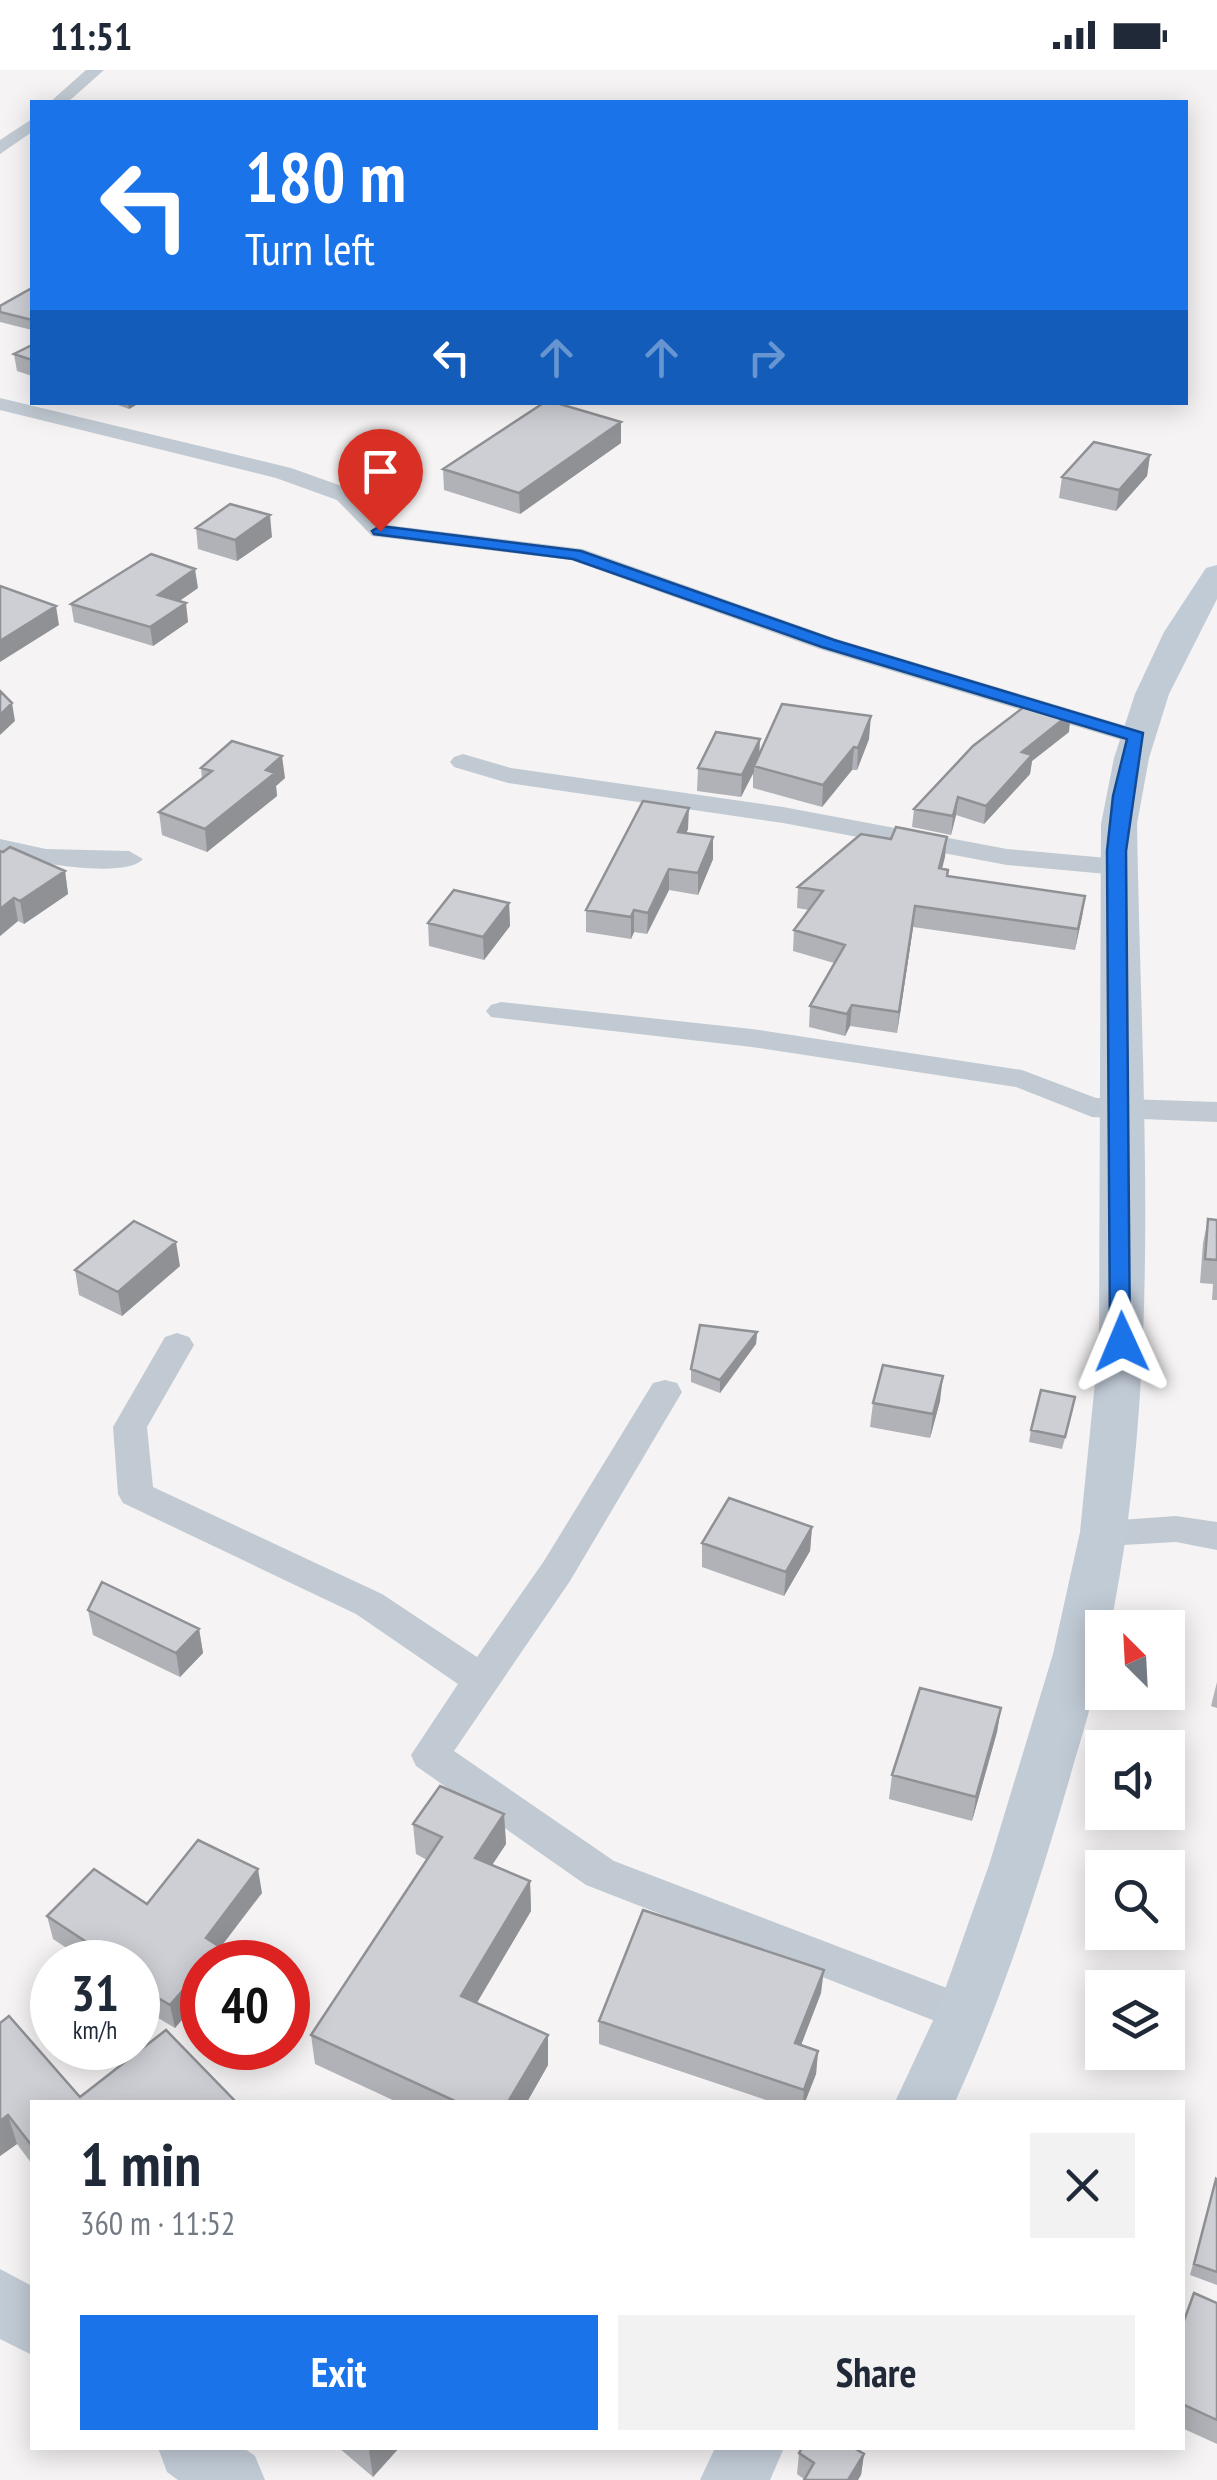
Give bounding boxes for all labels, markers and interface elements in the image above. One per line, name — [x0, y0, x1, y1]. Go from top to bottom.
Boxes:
text: 11:51 — [50, 11, 132, 60]
text: 180 m — [245, 131, 406, 221]
icon: left — [80, 140, 210, 270]
text: Turn left — [245, 219, 375, 277]
icon: left — [424, 330, 479, 385]
icon: ahead — [529, 330, 584, 385]
icon: ahead — [634, 330, 689, 385]
icon: right — [739, 330, 794, 385]
pin — [338, 429, 423, 532]
icon: arrive — [353, 444, 408, 499]
position arrow — [1070, 1290, 1174, 1394]
north arrow — [1085, 1610, 1185, 1710]
map controls — [1085, 1610, 1185, 2070]
button: sound — [1085, 1730, 1185, 1830]
button: search — [1085, 1850, 1185, 1950]
speed limit sign: 40 — [180, 1940, 310, 2070]
text: 31 — [71, 1960, 119, 2025]
button: layers — [1085, 1970, 1185, 2070]
text: km/h — [73, 2014, 117, 2046]
text: 1 min — [80, 2125, 201, 2203]
button: close — [1030, 2133, 1135, 2238]
text: 360 m · 11:52 — [80, 2202, 235, 2244]
button: Exit — [80, 2315, 598, 2430]
button: Share — [618, 2315, 1135, 2430]

